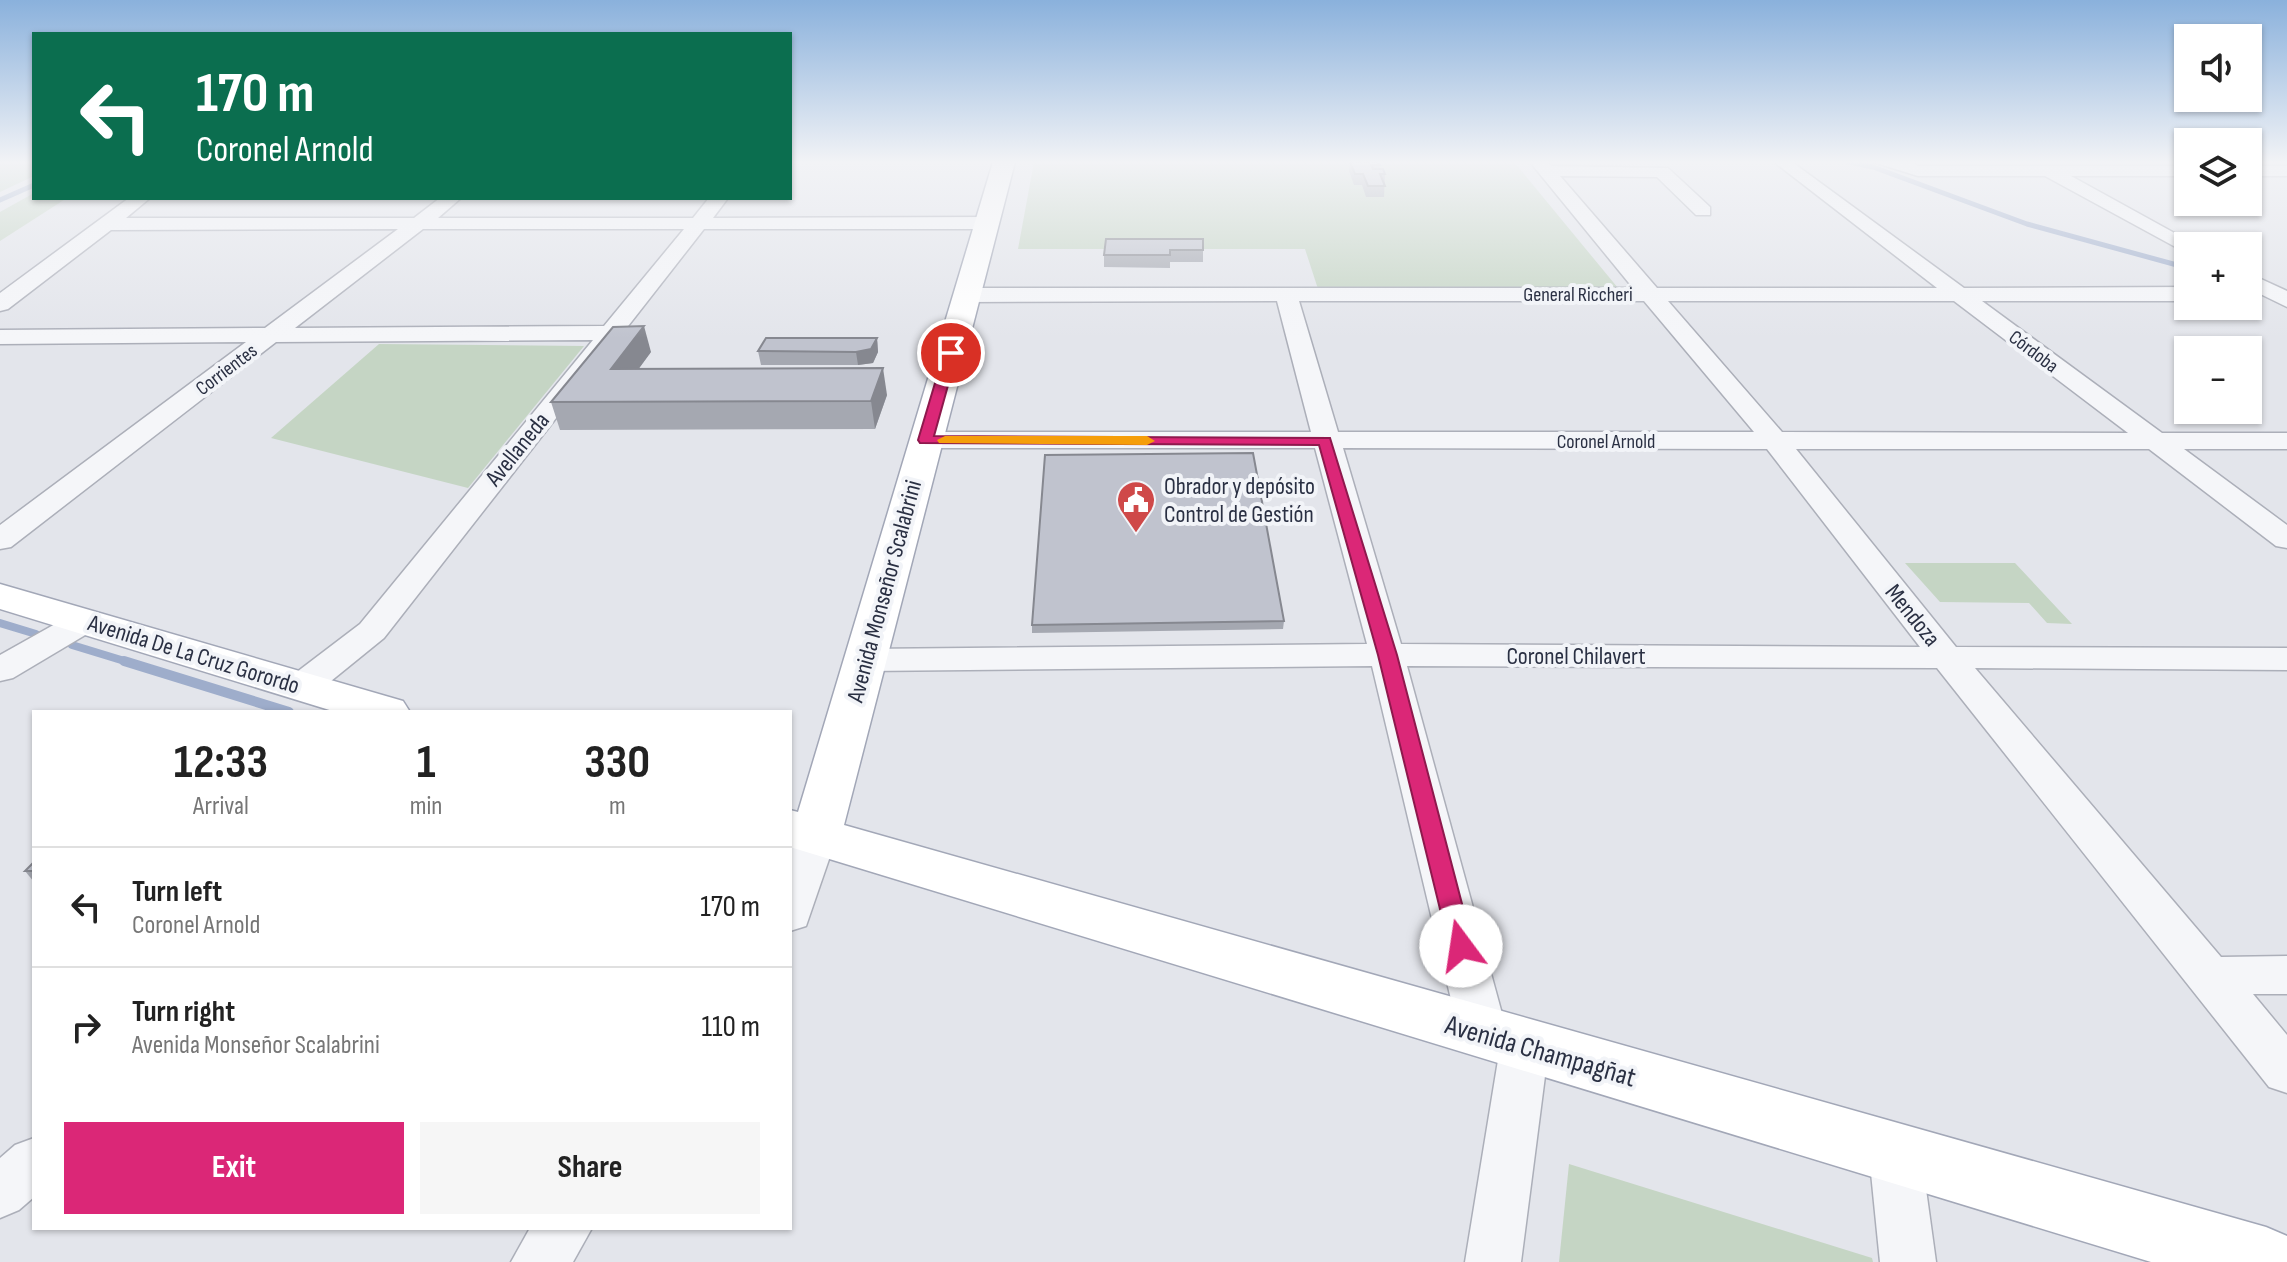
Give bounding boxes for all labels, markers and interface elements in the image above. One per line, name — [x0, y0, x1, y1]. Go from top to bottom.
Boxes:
map controls — [2174, 24, 2262, 424]
button: sound — [2174, 24, 2262, 112]
text: 170 m — [196, 61, 314, 128]
icon: left — [64, 64, 168, 168]
button: layers — [2174, 128, 2262, 216]
text: Coronel Arnold — [196, 129, 374, 172]
button: + — [2174, 232, 2262, 320]
street label: General Riccheri — [1523, 283, 1633, 307]
pin — [917, 319, 985, 387]
street label: Córdoba — [2004, 325, 2063, 378]
icon: arrive — [929, 331, 973, 375]
button: − — [2174, 336, 2262, 424]
street label: Corrientes — [191, 339, 262, 401]
street label: Avellaneda — [478, 407, 556, 493]
street label: Coronel Arnold — [1557, 430, 1655, 454]
place label: Obrador y depósito Control de Gestión — [1164, 472, 1315, 529]
street label: Avenida Monseñor Scalabrini — [841, 477, 928, 706]
public building icon: Obrador y depósito Control de Gestión — [1115, 479, 1157, 534]
street label: Mendoza — [1879, 578, 1946, 652]
street label: Avenida De La Cruz Gorordo — [84, 608, 303, 700]
street label: Coronel Chilavert — [1506, 642, 1646, 671]
text: 12:33 — [174, 734, 268, 791]
text: 1 — [417, 734, 436, 791]
text: 330 — [584, 734, 650, 791]
text: Arrival — [193, 791, 249, 822]
text: min — [410, 791, 442, 822]
text: m — [609, 791, 626, 822]
text: Turn left — [132, 874, 222, 910]
icon: left — [64, 885, 108, 929]
text: 170 m — [700, 889, 760, 925]
position arrow — [1419, 904, 1503, 988]
text: Coronel Arnold — [132, 910, 260, 941]
text: Turn right — [132, 994, 235, 1030]
icon: right — [64, 1005, 108, 1049]
street label: Avenida Champagñat — [1441, 1008, 1640, 1094]
text: 110 m — [702, 1009, 760, 1045]
text: Avenida Monseñor Scalabrini — [132, 1030, 380, 1061]
button: Exit — [64, 1122, 404, 1214]
button: Share — [420, 1122, 760, 1214]

